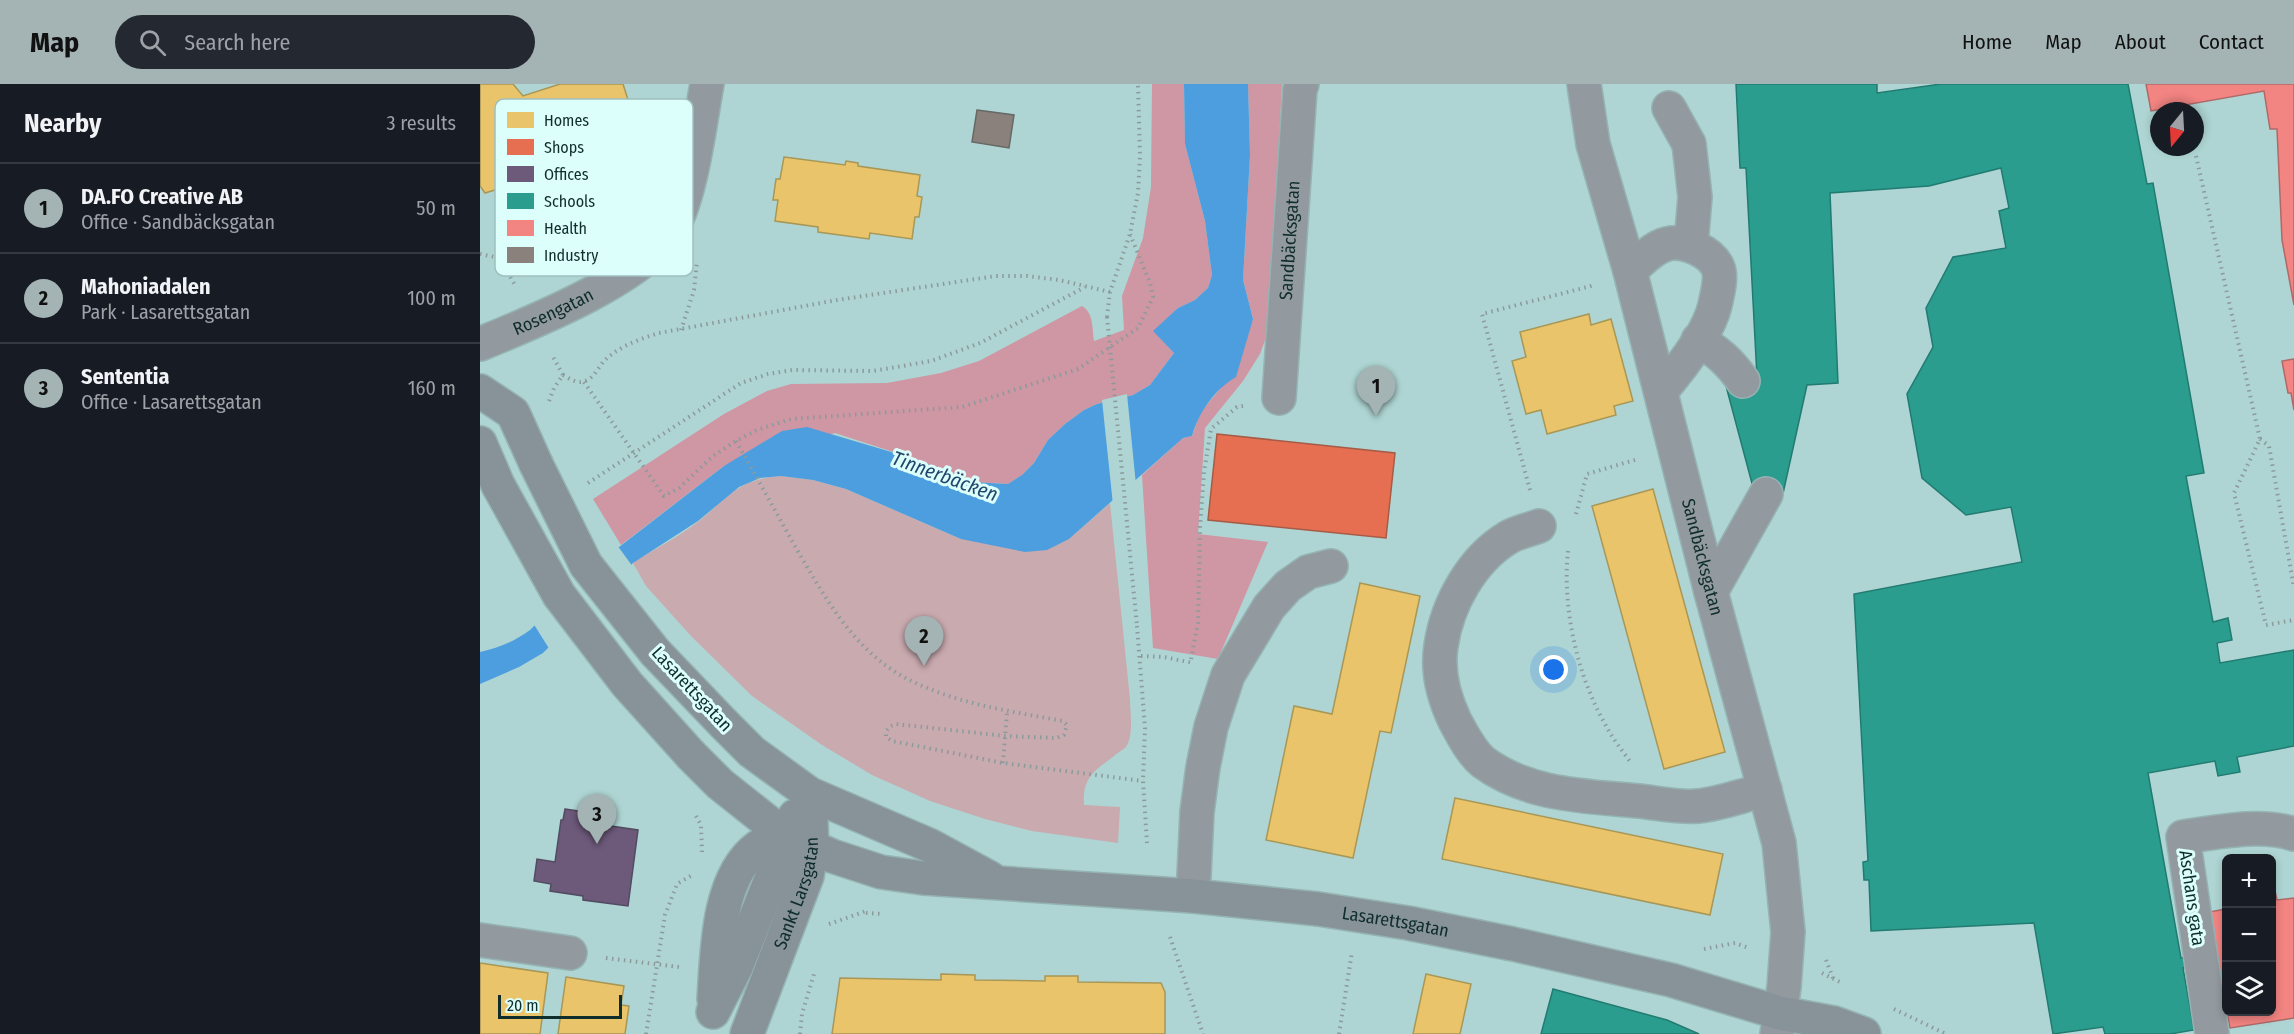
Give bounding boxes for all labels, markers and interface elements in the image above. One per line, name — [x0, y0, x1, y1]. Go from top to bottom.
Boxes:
search box — [115, 15, 535, 69]
text: Map — [30, 26, 79, 59]
icon: search — [136, 26, 169, 59]
text: Search here — [184, 29, 290, 56]
text: Home — [1962, 29, 2012, 55]
text: Map — [2045, 29, 2082, 55]
text: About — [2115, 29, 2166, 55]
text: Contact — [2199, 29, 2264, 55]
legend — [495, 99, 693, 276]
north arrow — [2150, 102, 2204, 156]
text: Nearby — [24, 108, 101, 139]
text: 3 results — [387, 111, 456, 135]
text: Homes — [544, 111, 589, 130]
text: Shops — [544, 138, 584, 157]
text: Offices — [544, 165, 589, 184]
street label: Sandbäcksgatan — [1275, 180, 1305, 301]
text: DA.FO Creative AB — [81, 183, 243, 210]
text: Schools — [544, 192, 595, 211]
text: 1 — [39, 196, 48, 220]
text: 50 m — [416, 196, 456, 220]
text: Office · Sandbäcksgatan — [81, 210, 275, 234]
text: Health — [544, 219, 587, 238]
text: Industry — [544, 246, 599, 265]
text: Mahoniadalen — [81, 273, 211, 300]
street label: Rosengatan — [510, 284, 597, 340]
text: 2 — [39, 286, 48, 310]
text: 100 m — [407, 286, 456, 310]
text: Park · Lasarettsgatan — [81, 300, 250, 324]
text: Sententia — [81, 363, 170, 390]
pin: 1 — [1356, 366, 1396, 416]
text: 3 — [39, 376, 48, 400]
text: 160 m — [408, 376, 456, 400]
text: Office · Lasarettsgatan — [81, 390, 262, 414]
water label: Tinnerbäcken — [889, 446, 1001, 506]
street label: Sandbäcksgatan — [1677, 496, 1728, 618]
pin: 2 — [904, 616, 944, 666]
street label: Lasarettsgatan — [647, 642, 737, 736]
your location — [1539, 655, 1568, 684]
pin: 3 — [578, 794, 616, 844]
street label: Sankt Larsgatan — [769, 836, 823, 952]
street label: Aschans gata — [2174, 849, 2210, 947]
map controls — [2222, 854, 2276, 1016]
button: + — [2222, 854, 2276, 908]
street label: Lasarettsgatan — [1341, 902, 1451, 942]
button: − — [2222, 908, 2276, 962]
button: layers — [2222, 962, 2276, 1016]
scale bar — [498, 992, 622, 1020]
text: 20 m — [507, 996, 538, 1015]

